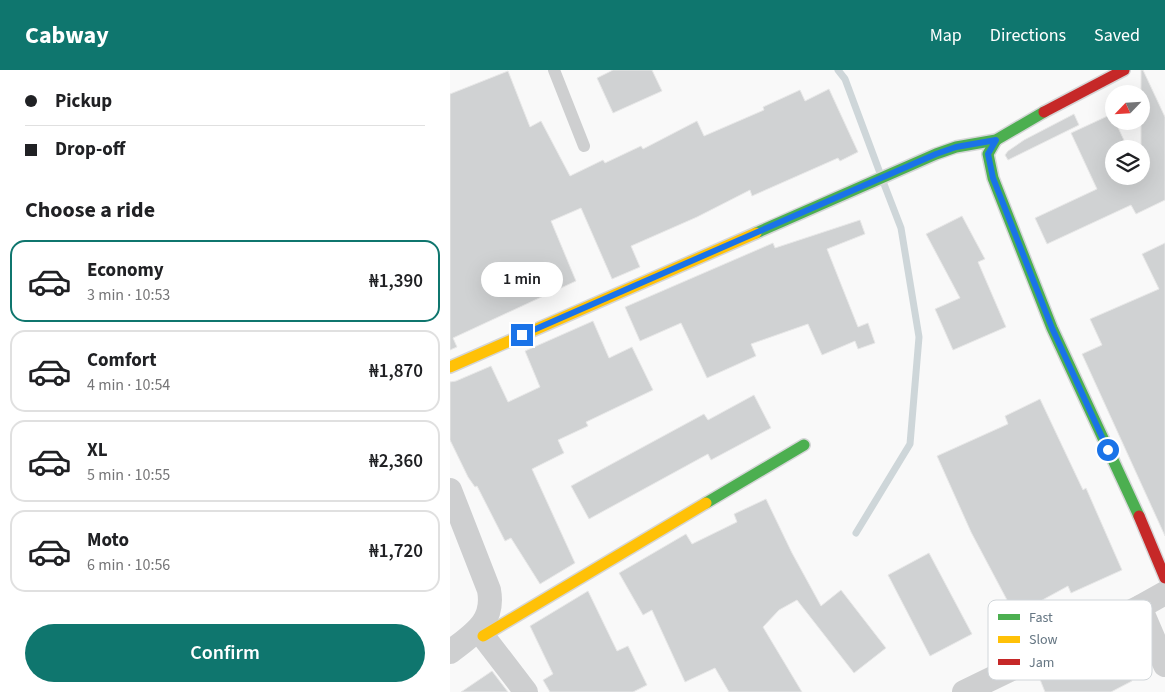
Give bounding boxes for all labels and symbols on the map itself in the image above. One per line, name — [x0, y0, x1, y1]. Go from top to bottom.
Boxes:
north arrow — [1105, 85, 1150, 130]
callout: 1 min — [481, 262, 563, 298]
route end — [511, 324, 533, 346]
route start — [1097, 439, 1119, 461]
legend — [988, 600, 1152, 680]
text: Fast — [1029, 608, 1053, 628]
text: Slow — [1029, 630, 1058, 650]
text: Jam — [1029, 653, 1054, 673]

